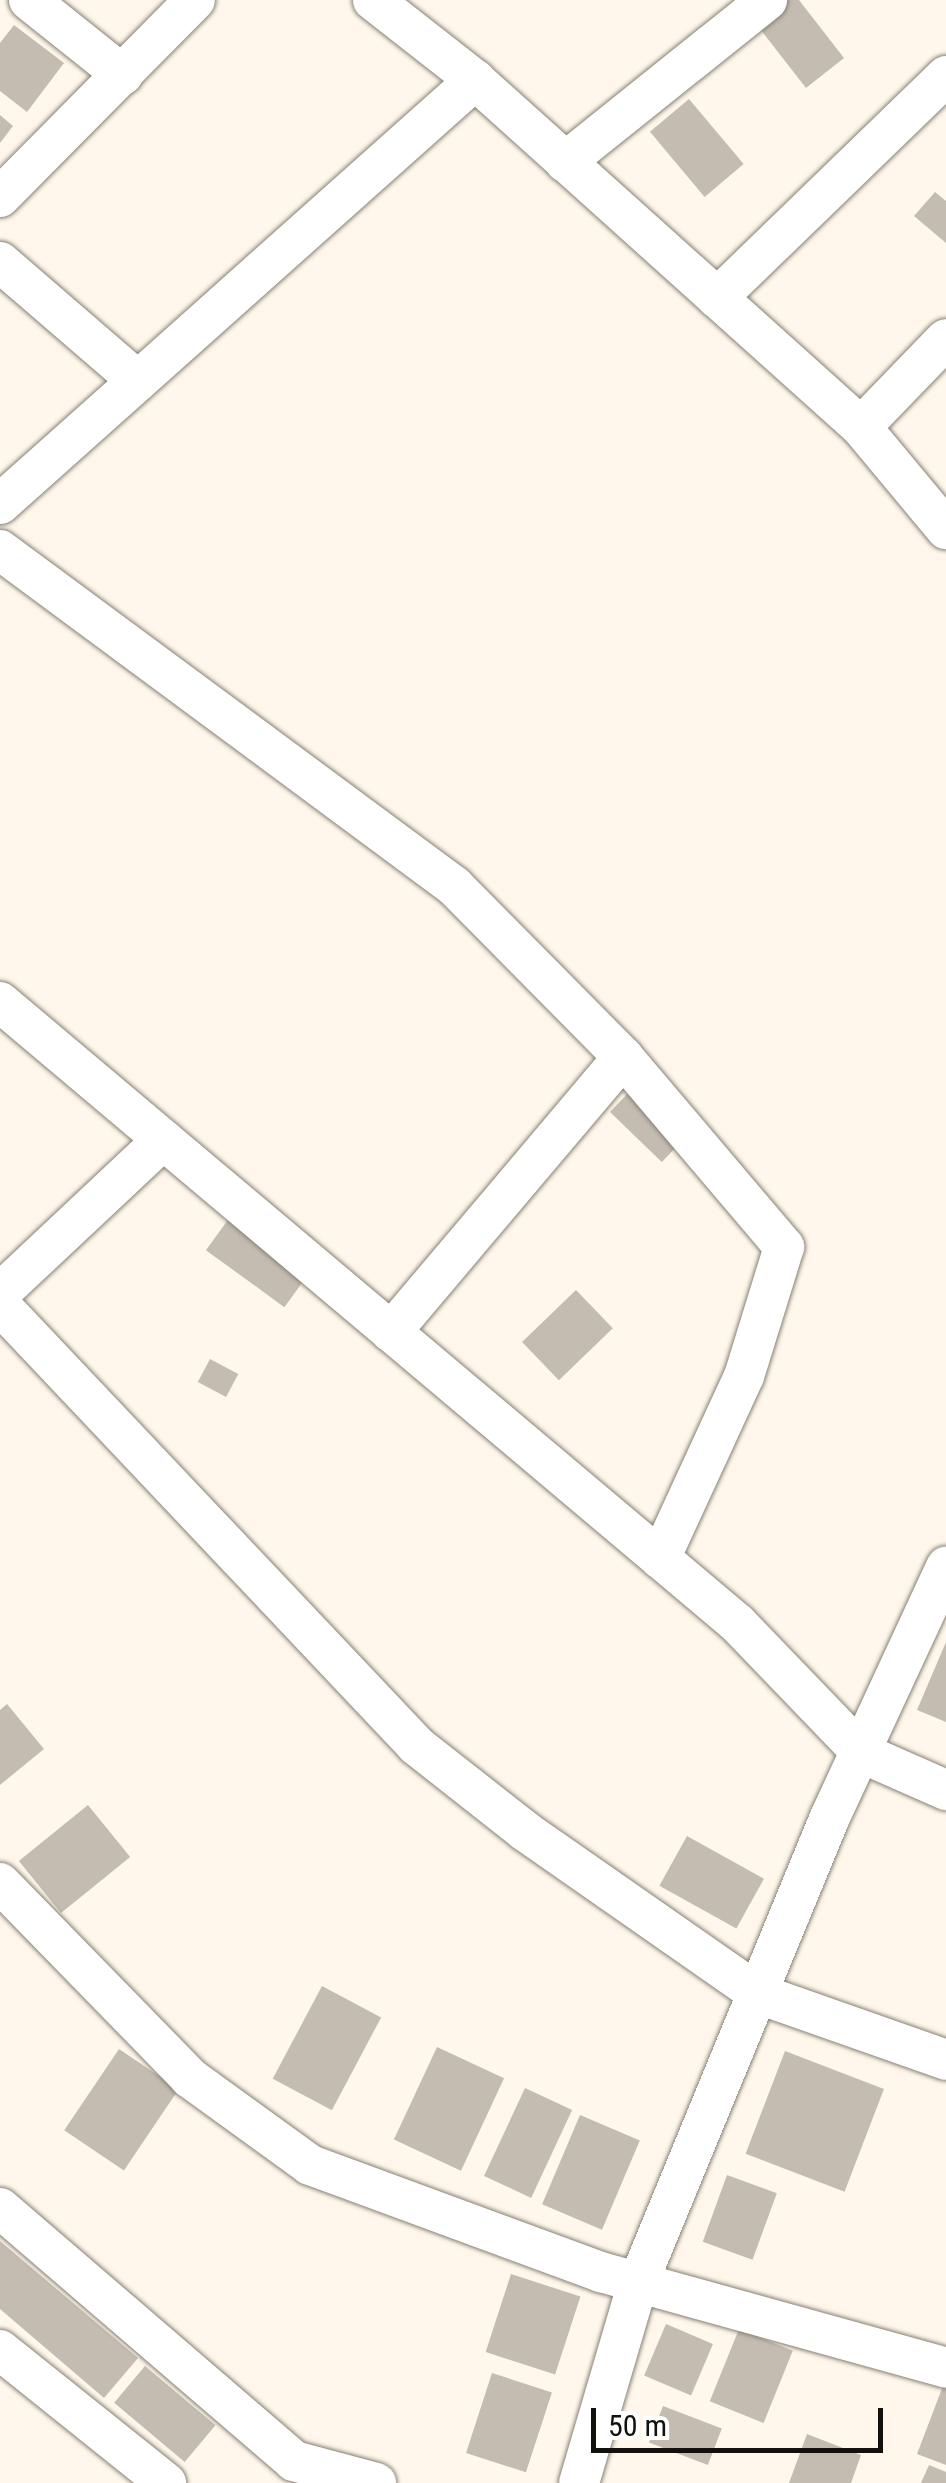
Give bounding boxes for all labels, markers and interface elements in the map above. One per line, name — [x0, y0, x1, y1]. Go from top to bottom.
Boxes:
scale bar — [596, 2388, 888, 2450]
text: 50 m — [608, 2408, 667, 2443]

